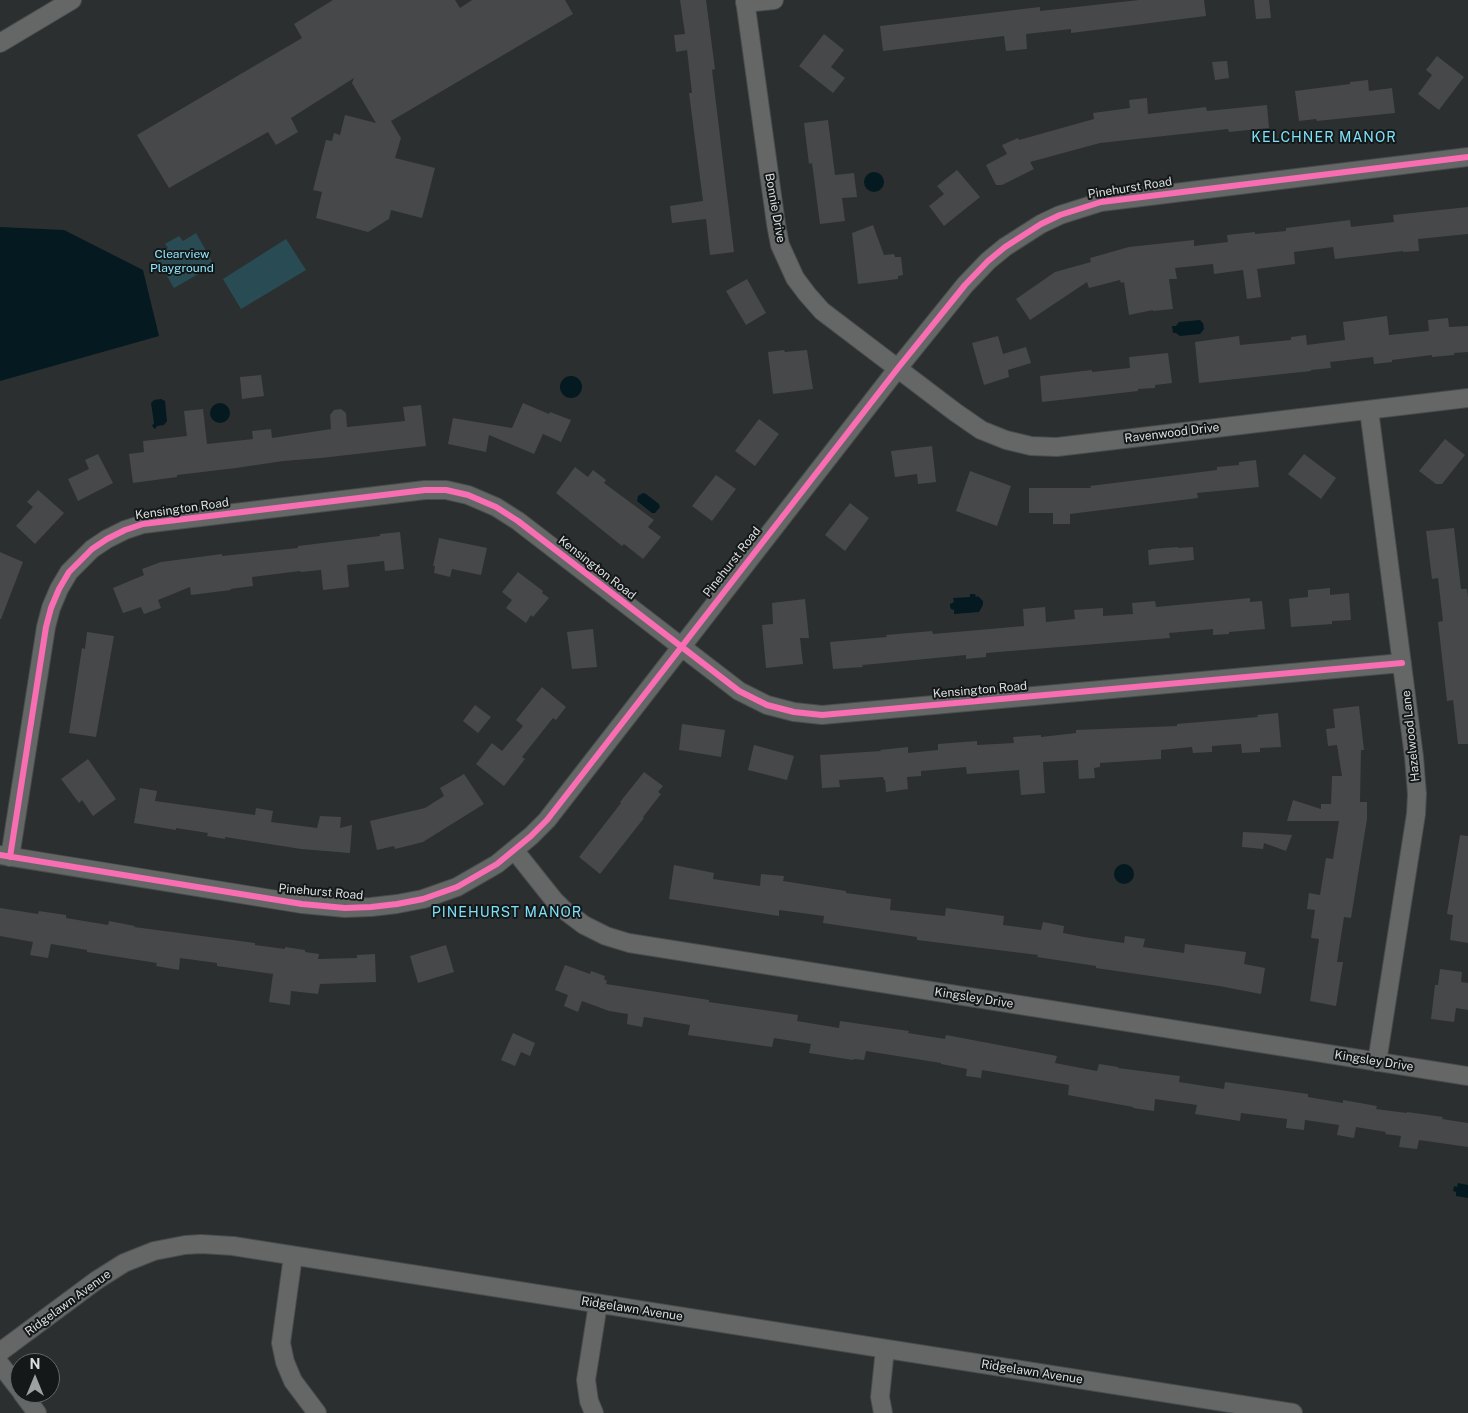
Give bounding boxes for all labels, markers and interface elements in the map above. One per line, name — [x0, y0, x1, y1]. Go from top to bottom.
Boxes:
district label: KELCHNER MANOR — [1250, 130, 1398, 146]
street label: Bonnie Drive — [762, 172, 788, 244]
street label: Pinehurst Road — [1087, 174, 1173, 202]
park label: Clearview Playground — [150, 247, 214, 275]
street label: Ravenwood Drive — [1124, 420, 1220, 446]
street label: Kensington Road — [134, 495, 230, 523]
street label: Pinehurst Road — [700, 524, 764, 600]
street label: Kensington Road — [555, 533, 639, 603]
street label: Kensington Road — [932, 679, 1028, 701]
street label: Hazelwood Lane — [1399, 690, 1423, 782]
street label: Pinehurst Road — [278, 881, 364, 903]
district label: PINEHURST MANOR — [430, 905, 584, 921]
street label: Kingsley Drive — [934, 985, 1014, 1011]
street label: Kingsley Drive — [1334, 1048, 1414, 1074]
street label: Ridgelawn Avenue — [22, 1267, 114, 1339]
street label: Ridgelawn Avenue — [580, 1294, 684, 1324]
north arrow — [10, 1353, 60, 1403]
text: N — [30, 1356, 40, 1372]
street label: Ridgelawn Avenue — [980, 1357, 1084, 1387]

